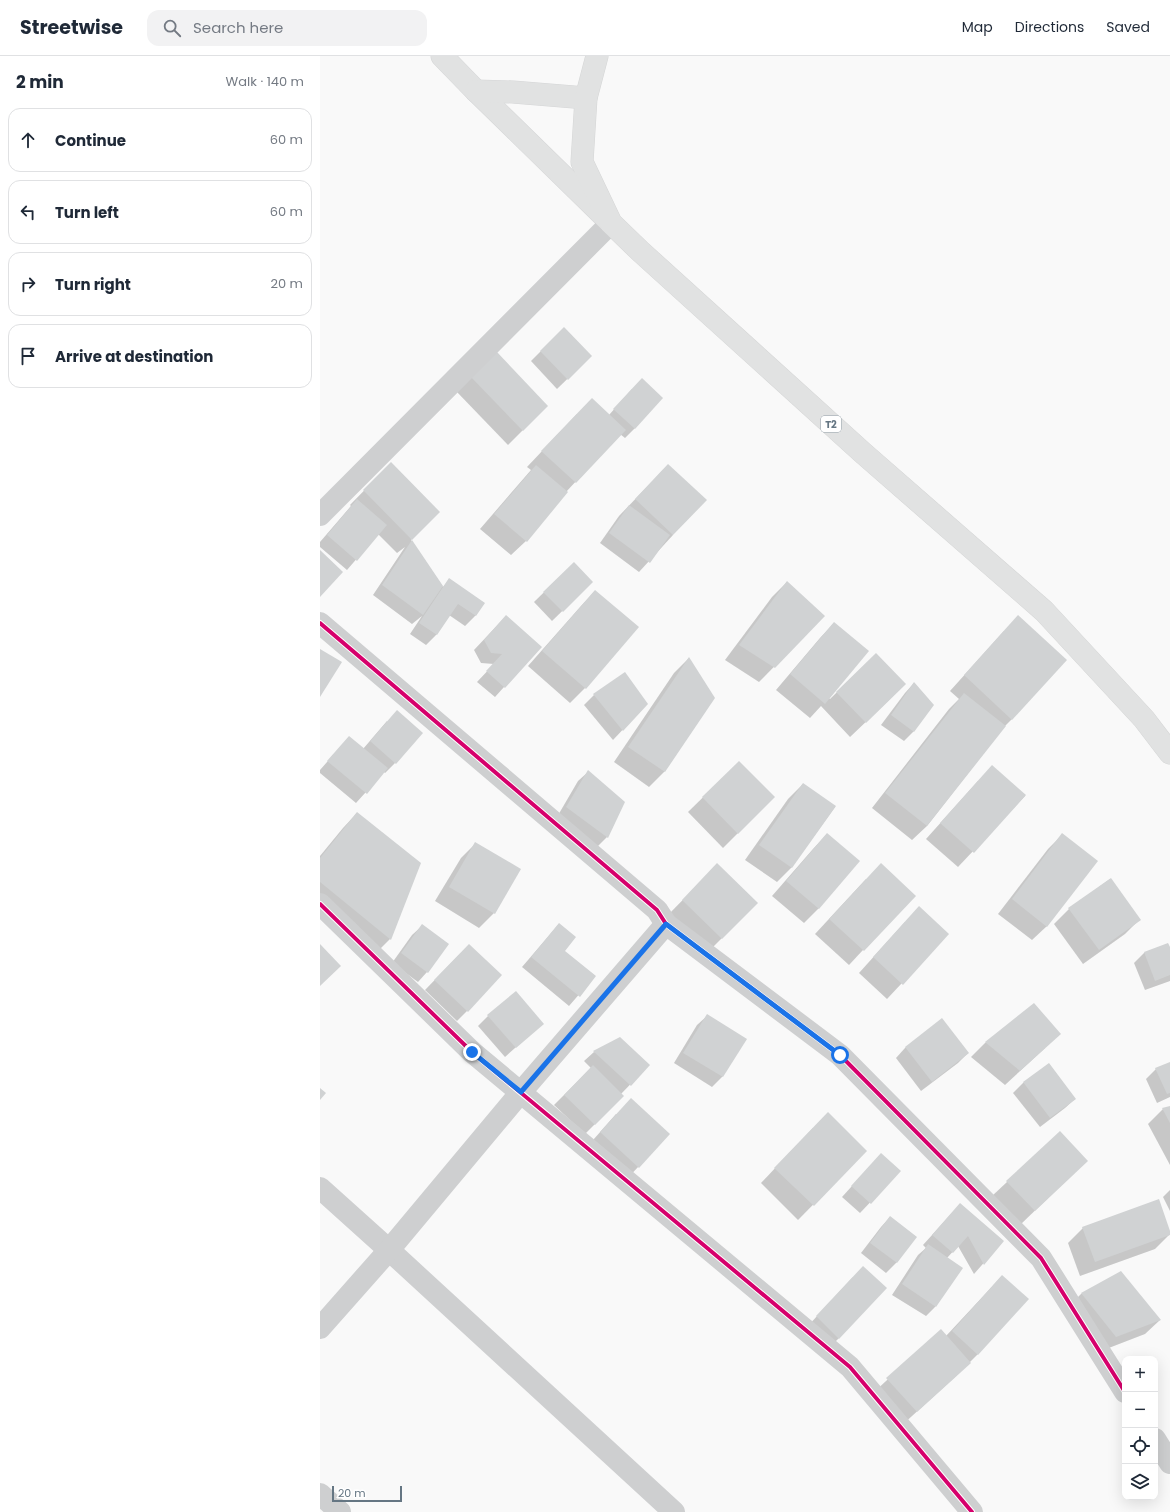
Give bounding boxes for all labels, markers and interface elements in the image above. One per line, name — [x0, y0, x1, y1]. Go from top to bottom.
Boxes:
search box — [147, 10, 427, 46]
text: Streetwise — [20, 14, 123, 41]
icon: search — [161, 17, 183, 39]
text: Search here — [193, 17, 283, 38]
text: Map — [962, 17, 993, 37]
text: Directions — [1015, 17, 1084, 37]
text: Saved — [1106, 17, 1150, 37]
text: 2 min — [16, 70, 64, 94]
text: Walk · 140 m — [226, 72, 304, 91]
icon: ahead — [17, 129, 39, 151]
text: Continue — [55, 130, 126, 151]
text: 60 m — [270, 130, 303, 149]
icon: left — [17, 201, 39, 223]
text: Turn left — [55, 202, 119, 223]
text: 60 m — [270, 202, 303, 221]
icon: right — [17, 273, 39, 295]
text: Turn right — [55, 274, 131, 295]
text: 20 m — [270, 274, 303, 293]
icon: arrive — [17, 345, 39, 367]
text: Arrive at destination — [55, 346, 213, 367]
road number: T2 — [821, 416, 841, 432]
route end — [463, 1043, 481, 1061]
route start — [831, 1046, 849, 1064]
map controls — [1122, 1356, 1158, 1500]
button: + — [1122, 1356, 1158, 1392]
button: − — [1122, 1392, 1158, 1428]
button: locate — [1122, 1428, 1158, 1464]
button: layers — [1122, 1464, 1158, 1500]
scale bar — [332, 1484, 402, 1503]
text: 20 m — [338, 1485, 366, 1501]

